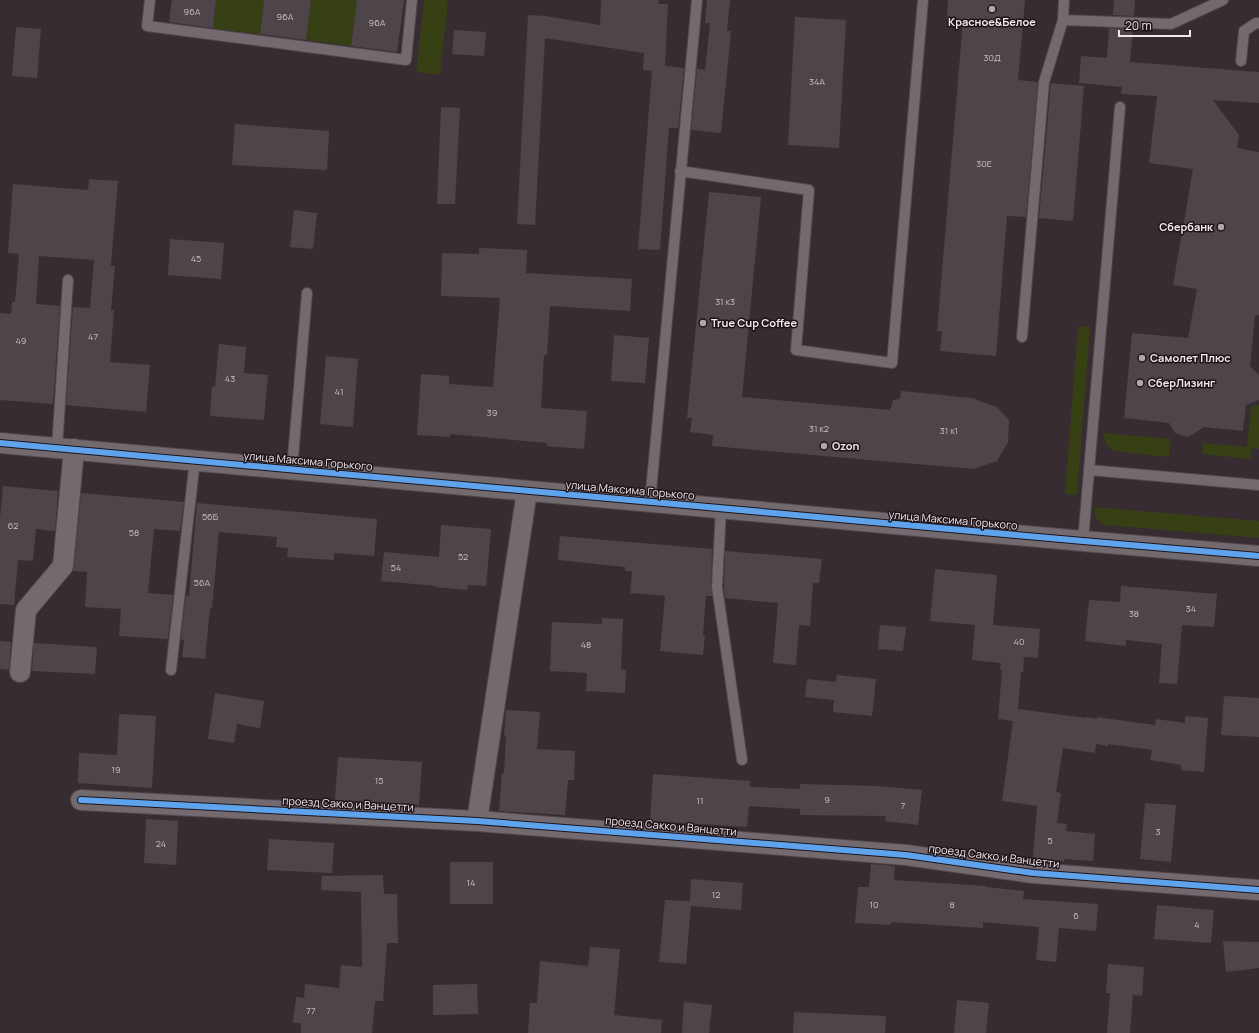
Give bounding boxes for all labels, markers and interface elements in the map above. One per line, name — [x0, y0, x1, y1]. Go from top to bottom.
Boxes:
marker: Красное&Белое — [987, 4, 997, 14]
house number: 96А — [184, 5, 201, 18]
house number: 96А — [277, 10, 294, 23]
scale bar — [1119, 12, 1190, 38]
place label: Красное&Белое — [948, 14, 1036, 29]
house number: 96А — [369, 16, 386, 29]
text: 20 m — [1125, 17, 1152, 34]
house number: 30Д — [983, 51, 1001, 64]
house number: 34А — [809, 75, 825, 88]
house number: 30Е — [976, 157, 992, 170]
place label: Сбербанк — [1159, 219, 1214, 234]
marker: Сбербанк — [1216, 222, 1226, 232]
house number: 45 — [191, 252, 201, 265]
house number: 31 к3 — [715, 295, 735, 308]
place label: True Cup Coffee — [711, 315, 797, 330]
marker: True Cup Coffee — [698, 318, 708, 328]
house number: 47 — [88, 330, 98, 343]
house number: 49 — [16, 334, 26, 347]
place label: Самолет Плюс — [1150, 350, 1231, 365]
marker: Самолет Плюс — [1137, 353, 1147, 363]
house number: 43 — [225, 372, 235, 385]
place label: СберЛизинг — [1148, 375, 1215, 390]
marker: СберЛизинг — [1135, 378, 1145, 388]
house number: 41 — [335, 385, 343, 398]
house number: 39 — [487, 406, 497, 419]
house number: 31 к2 — [809, 422, 829, 435]
house number: 31 к1 — [940, 424, 958, 437]
place label: Ozon — [832, 438, 859, 453]
marker: Ozon — [819, 441, 829, 451]
street label: улица Максима Горького — [243, 447, 374, 474]
street label: улица Максима Горького — [565, 476, 696, 503]
street label: улица Максима Горького — [888, 506, 1019, 533]
house number: 56Б — [202, 510, 219, 523]
house number: 62 — [8, 519, 18, 532]
house number: 58 — [129, 526, 139, 539]
house number: 52 — [458, 550, 468, 563]
house number: 54 — [391, 561, 401, 574]
house number: 56А — [194, 576, 211, 589]
house number: 34 — [1186, 602, 1196, 615]
house number: 38 — [1129, 607, 1139, 620]
house number: 40 — [1014, 635, 1024, 648]
house number: 48 — [581, 638, 591, 651]
house number: 19 — [111, 763, 121, 776]
house number: 15 — [375, 774, 383, 787]
street label: проезд Сакко и Ванцетти — [282, 793, 414, 814]
house number: 9 — [824, 793, 830, 806]
house number: 11 — [696, 794, 704, 807]
house number: 7 — [901, 799, 906, 812]
street label: проезд Сакко и Ванцетти — [605, 812, 737, 839]
house number: 3 — [1156, 825, 1161, 838]
house number: 5 — [1047, 834, 1053, 847]
house number: 24 — [156, 837, 166, 850]
street label: проезд Сакко и Ванцетти — [928, 840, 1060, 871]
house number: 14 — [467, 876, 475, 889]
house number: 12 — [712, 888, 720, 901]
house number: 10 — [870, 898, 879, 911]
house number: 8 — [949, 898, 955, 911]
house number: 6 — [1073, 909, 1079, 922]
house number: 4 — [1194, 918, 1200, 931]
house number: 77 — [306, 1004, 316, 1017]

